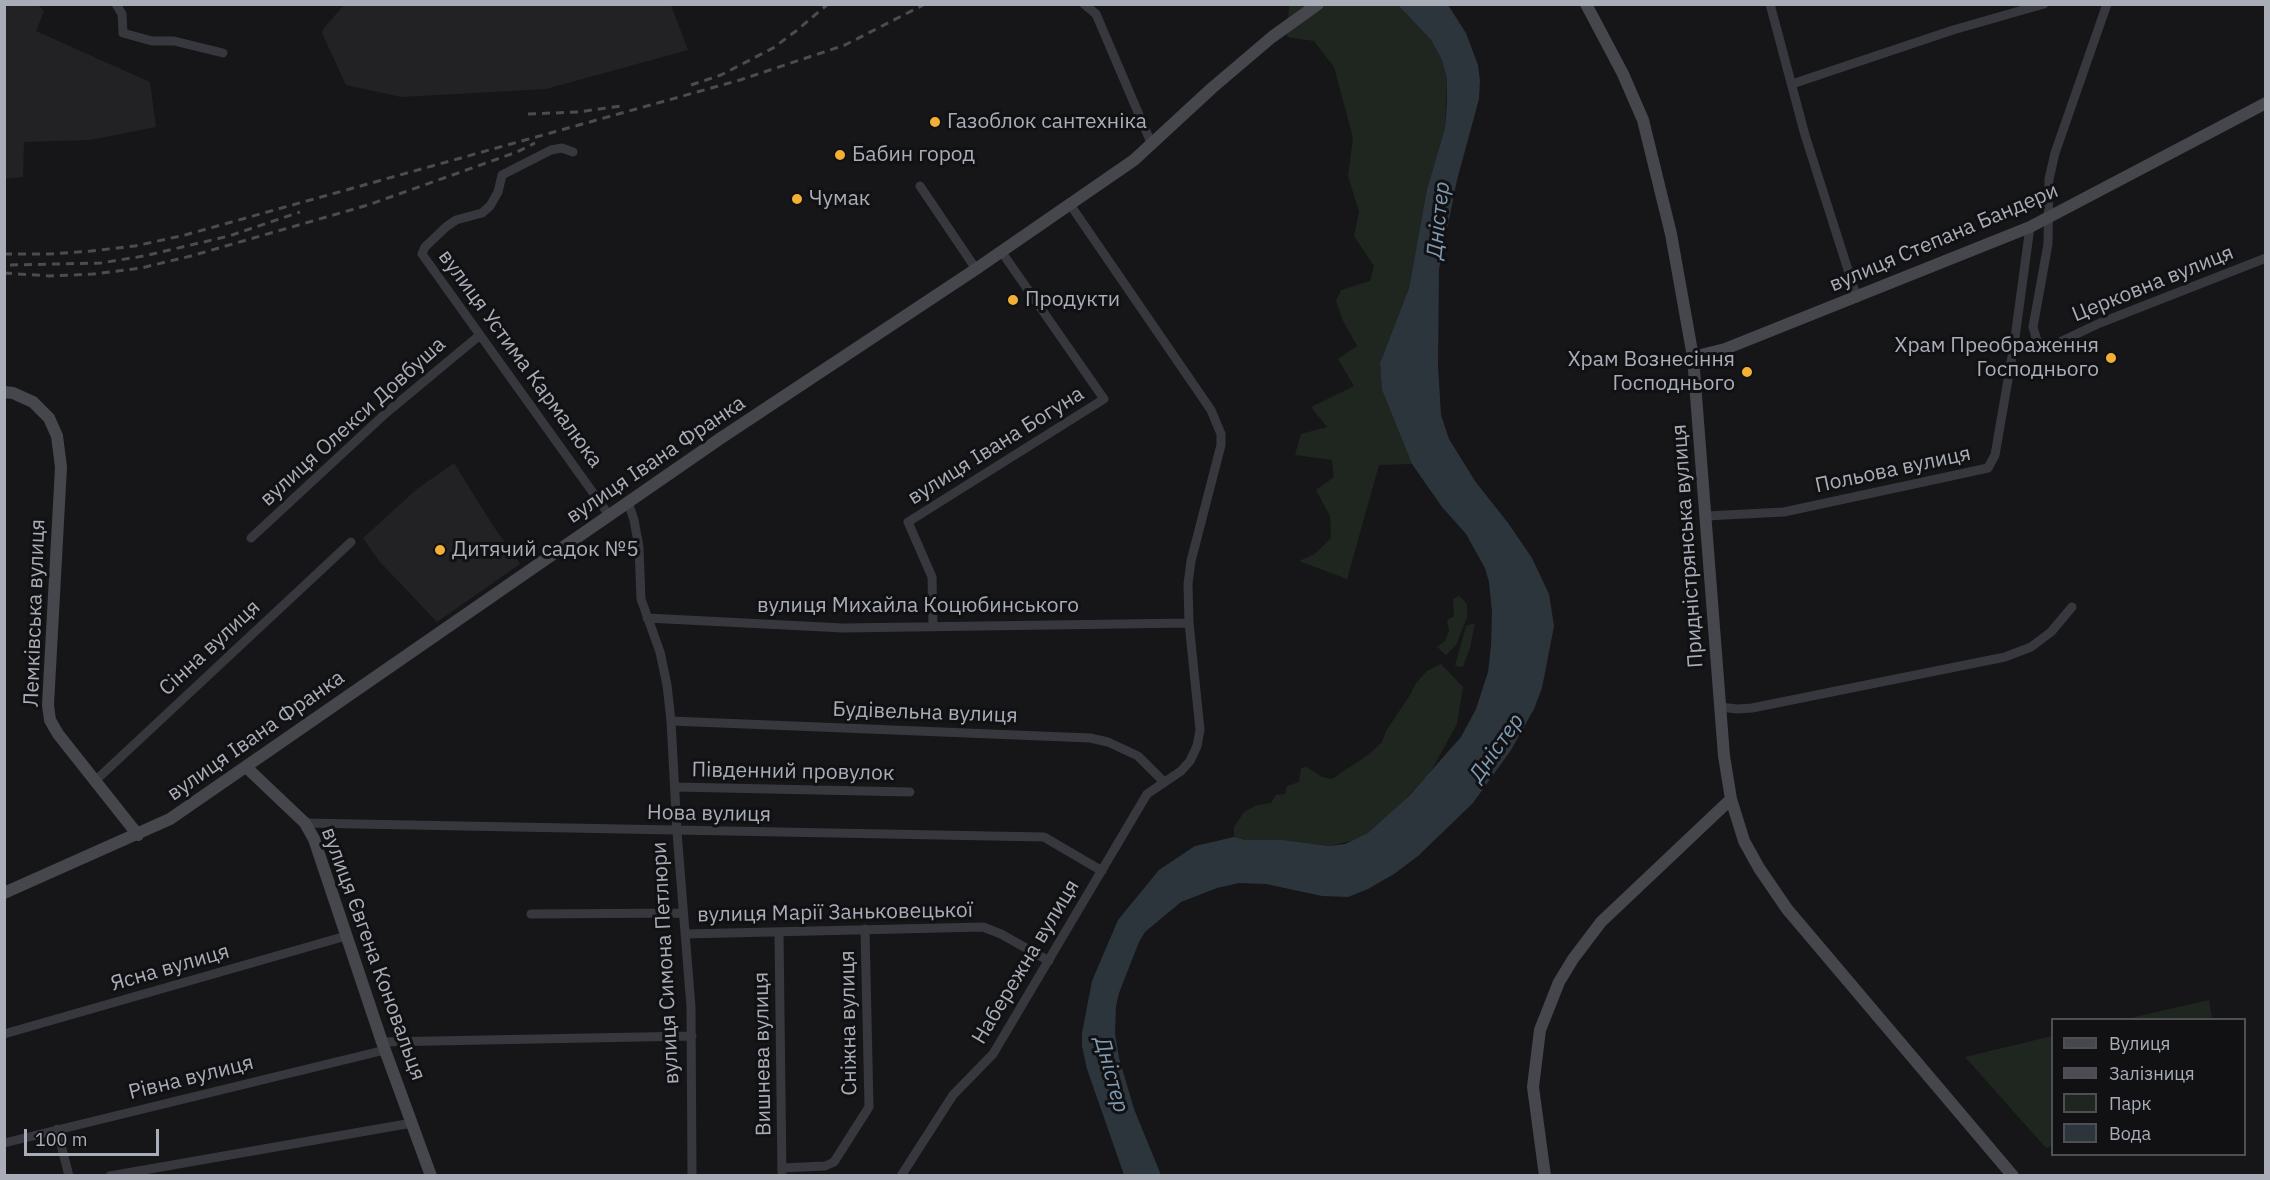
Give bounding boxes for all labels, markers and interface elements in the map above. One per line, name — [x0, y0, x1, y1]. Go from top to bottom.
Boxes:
place label: Газоблок сантехніка — [947, 109, 1147, 135]
marker: Газоблок сантехніка — [928, 115, 942, 129]
place label: Бабин город — [852, 142, 975, 168]
marker: Бабин город — [833, 148, 847, 162]
street label: вулиця Степана Бандери — [1826, 178, 2062, 298]
water label: Дністер — [1422, 180, 1456, 260]
place label: Чумак — [809, 186, 870, 212]
marker: Чумак — [790, 192, 804, 206]
street label: Церковна вулиця — [2069, 240, 2237, 328]
street label: вулиця Устима Кармалюка — [432, 245, 608, 473]
place label: Продукти — [1025, 287, 1120, 313]
marker: Продукти — [1006, 293, 1020, 307]
street label: вулиця Олекси Довбуша — [255, 332, 451, 512]
place label: Храм Преображення Господнього — [1895, 333, 2099, 383]
place label: Храм Вознесіння Господнього — [1568, 347, 1735, 397]
marker: Храм Преображення Господнього — [2104, 351, 2118, 365]
marker: Храм Вознесіння Господнього — [1740, 365, 1754, 379]
street label: вулиця Івана Богуна — [903, 382, 1089, 510]
street label: вулиця Івана Франка — [562, 391, 750, 529]
street label: Придністрянська вулиця — [1667, 423, 1709, 669]
street label: Польова вулиця — [1813, 441, 1973, 499]
street label: Лемківська вулиця — [19, 519, 51, 707]
place label: Дитячий садок №5 — [452, 537, 639, 563]
marker: Дитячий садок №5 — [433, 543, 447, 557]
street label: вулиця Михайла Коцюбинського — [757, 593, 1079, 619]
street label: Сінна вулиця — [154, 595, 266, 701]
street label: вулиця Івана Франка — [163, 665, 349, 807]
street label: Будівельна вулиця — [832, 697, 1018, 729]
water label: Дністер — [1464, 709, 1530, 787]
street label: Південний провулок — [691, 758, 895, 786]
street label: Нова вулиця — [647, 800, 771, 828]
street label: вулиця Євгена Коновальця — [315, 824, 431, 1084]
street label: вулиця Симона Петлюри — [647, 841, 685, 1085]
street label: Набережна вулиця — [967, 875, 1085, 1049]
street label: вулиця Марії Заньковецької — [697, 898, 973, 928]
street label: Ясна вулиця — [108, 939, 232, 997]
street label: Сніжна вулиця — [835, 950, 863, 1096]
street label: Вишнева вулиця — [749, 972, 777, 1136]
legend — [2051, 1018, 2246, 1156]
text: Вулиця — [2109, 1032, 2170, 1055]
water label: Дністер — [1088, 1034, 1134, 1116]
street label: Рівна вулиця — [126, 1050, 256, 1106]
text: Залізниця — [2109, 1062, 2195, 1085]
text: Парк — [2109, 1092, 2151, 1115]
scale bar — [27, 1117, 162, 1155]
text: Вода — [2109, 1122, 2151, 1145]
text: 100 m — [35, 1128, 87, 1151]

